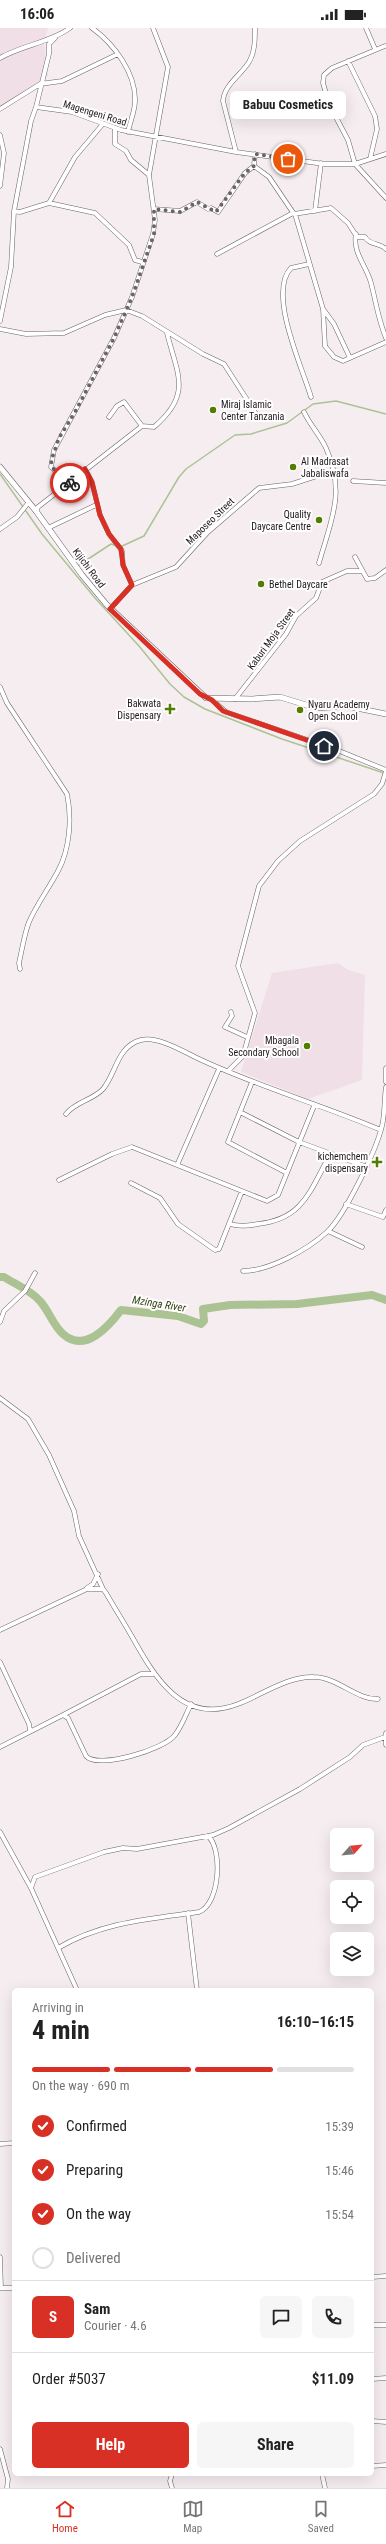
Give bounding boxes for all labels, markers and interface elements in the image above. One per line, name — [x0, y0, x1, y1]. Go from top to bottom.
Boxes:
text: 16:06 — [20, 5, 54, 23]
callout: Babuu Cosmetics — [230, 91, 346, 119]
text: Babuu Cosmetics — [243, 97, 333, 112]
street label: Magengeni Road — [62, 98, 128, 128]
pin — [271, 142, 305, 176]
icon: bag — [277, 148, 299, 170]
place label: Miraj Islamic Center Tanzania — [221, 399, 285, 422]
marker: Miraj Islamic Center Tanzania — [208, 405, 218, 415]
place label: Al Madrasat Jabaliswafa — [301, 456, 349, 479]
marker: Al Madrasat Jabaliswafa — [288, 462, 298, 472]
courier — [50, 463, 90, 503]
icon: bike — [59, 472, 81, 494]
street label: Maposeo Street — [184, 495, 236, 547]
place label: Quality Daycare Centre — [251, 509, 311, 532]
marker: Quality Daycare Centre — [314, 515, 324, 525]
street label: Kijichi Road — [71, 546, 107, 590]
marker: Bethel Daycare — [256, 579, 266, 589]
place label: Bethel Daycare — [269, 579, 328, 590]
street label: Kaburi Moja Street — [245, 606, 297, 672]
place label: Bakwata Dispensary — [117, 698, 161, 721]
place label: Nyaru Academy Open School — [308, 699, 370, 722]
marker: Bakwata Dispensary — [164, 703, 176, 715]
marker: Nyaru Academy Open School — [295, 705, 305, 715]
pin — [307, 729, 341, 763]
icon: home — [313, 735, 335, 757]
place label: Mbagala Secondary School — [228, 1035, 299, 1058]
marker: Mbagala Secondary School — [302, 1041, 312, 1051]
place label: kichemchem dispensary — [318, 1151, 368, 1174]
marker: kichemchem dispensary — [371, 1156, 383, 1168]
water label: Mzinga River — [131, 1293, 187, 1315]
north arrow — [330, 1828, 374, 1872]
map controls — [330, 1828, 374, 1976]
button: locate — [330, 1880, 374, 1924]
button: layers — [330, 1932, 374, 1976]
text: Arriving in — [32, 2000, 84, 2015]
text: 16:10–16:15 — [277, 2013, 354, 2031]
text: 4 min — [32, 2015, 90, 2045]
text: On the way · 690 m — [32, 2078, 129, 2093]
icon: check — [32, 2115, 54, 2137]
text: Confirmed — [66, 2117, 127, 2135]
text: 15:39 — [325, 2119, 354, 2134]
icon: check — [32, 2159, 54, 2181]
text: Preparing — [66, 2161, 123, 2179]
text: 15:46 — [325, 2163, 354, 2178]
icon: check — [32, 2203, 54, 2225]
text: On the way — [66, 2205, 131, 2223]
text: 15:54 — [325, 2207, 354, 2222]
text: Delivered — [66, 2249, 121, 2267]
button: chat — [260, 2296, 302, 2338]
button: phone — [312, 2296, 354, 2338]
text: Sam — [84, 2300, 110, 2318]
text: S — [49, 2308, 57, 2326]
text: Courier · 4.6 — [84, 2318, 147, 2333]
text: Order #5037 — [32, 2370, 106, 2388]
text: $11.09 — [312, 2370, 354, 2388]
button: Help — [32, 2422, 189, 2468]
button: Share — [197, 2422, 354, 2468]
tab: Home — [52, 2498, 78, 2535]
tab: Map — [182, 2498, 204, 2535]
tab: Saved — [308, 2498, 334, 2535]

